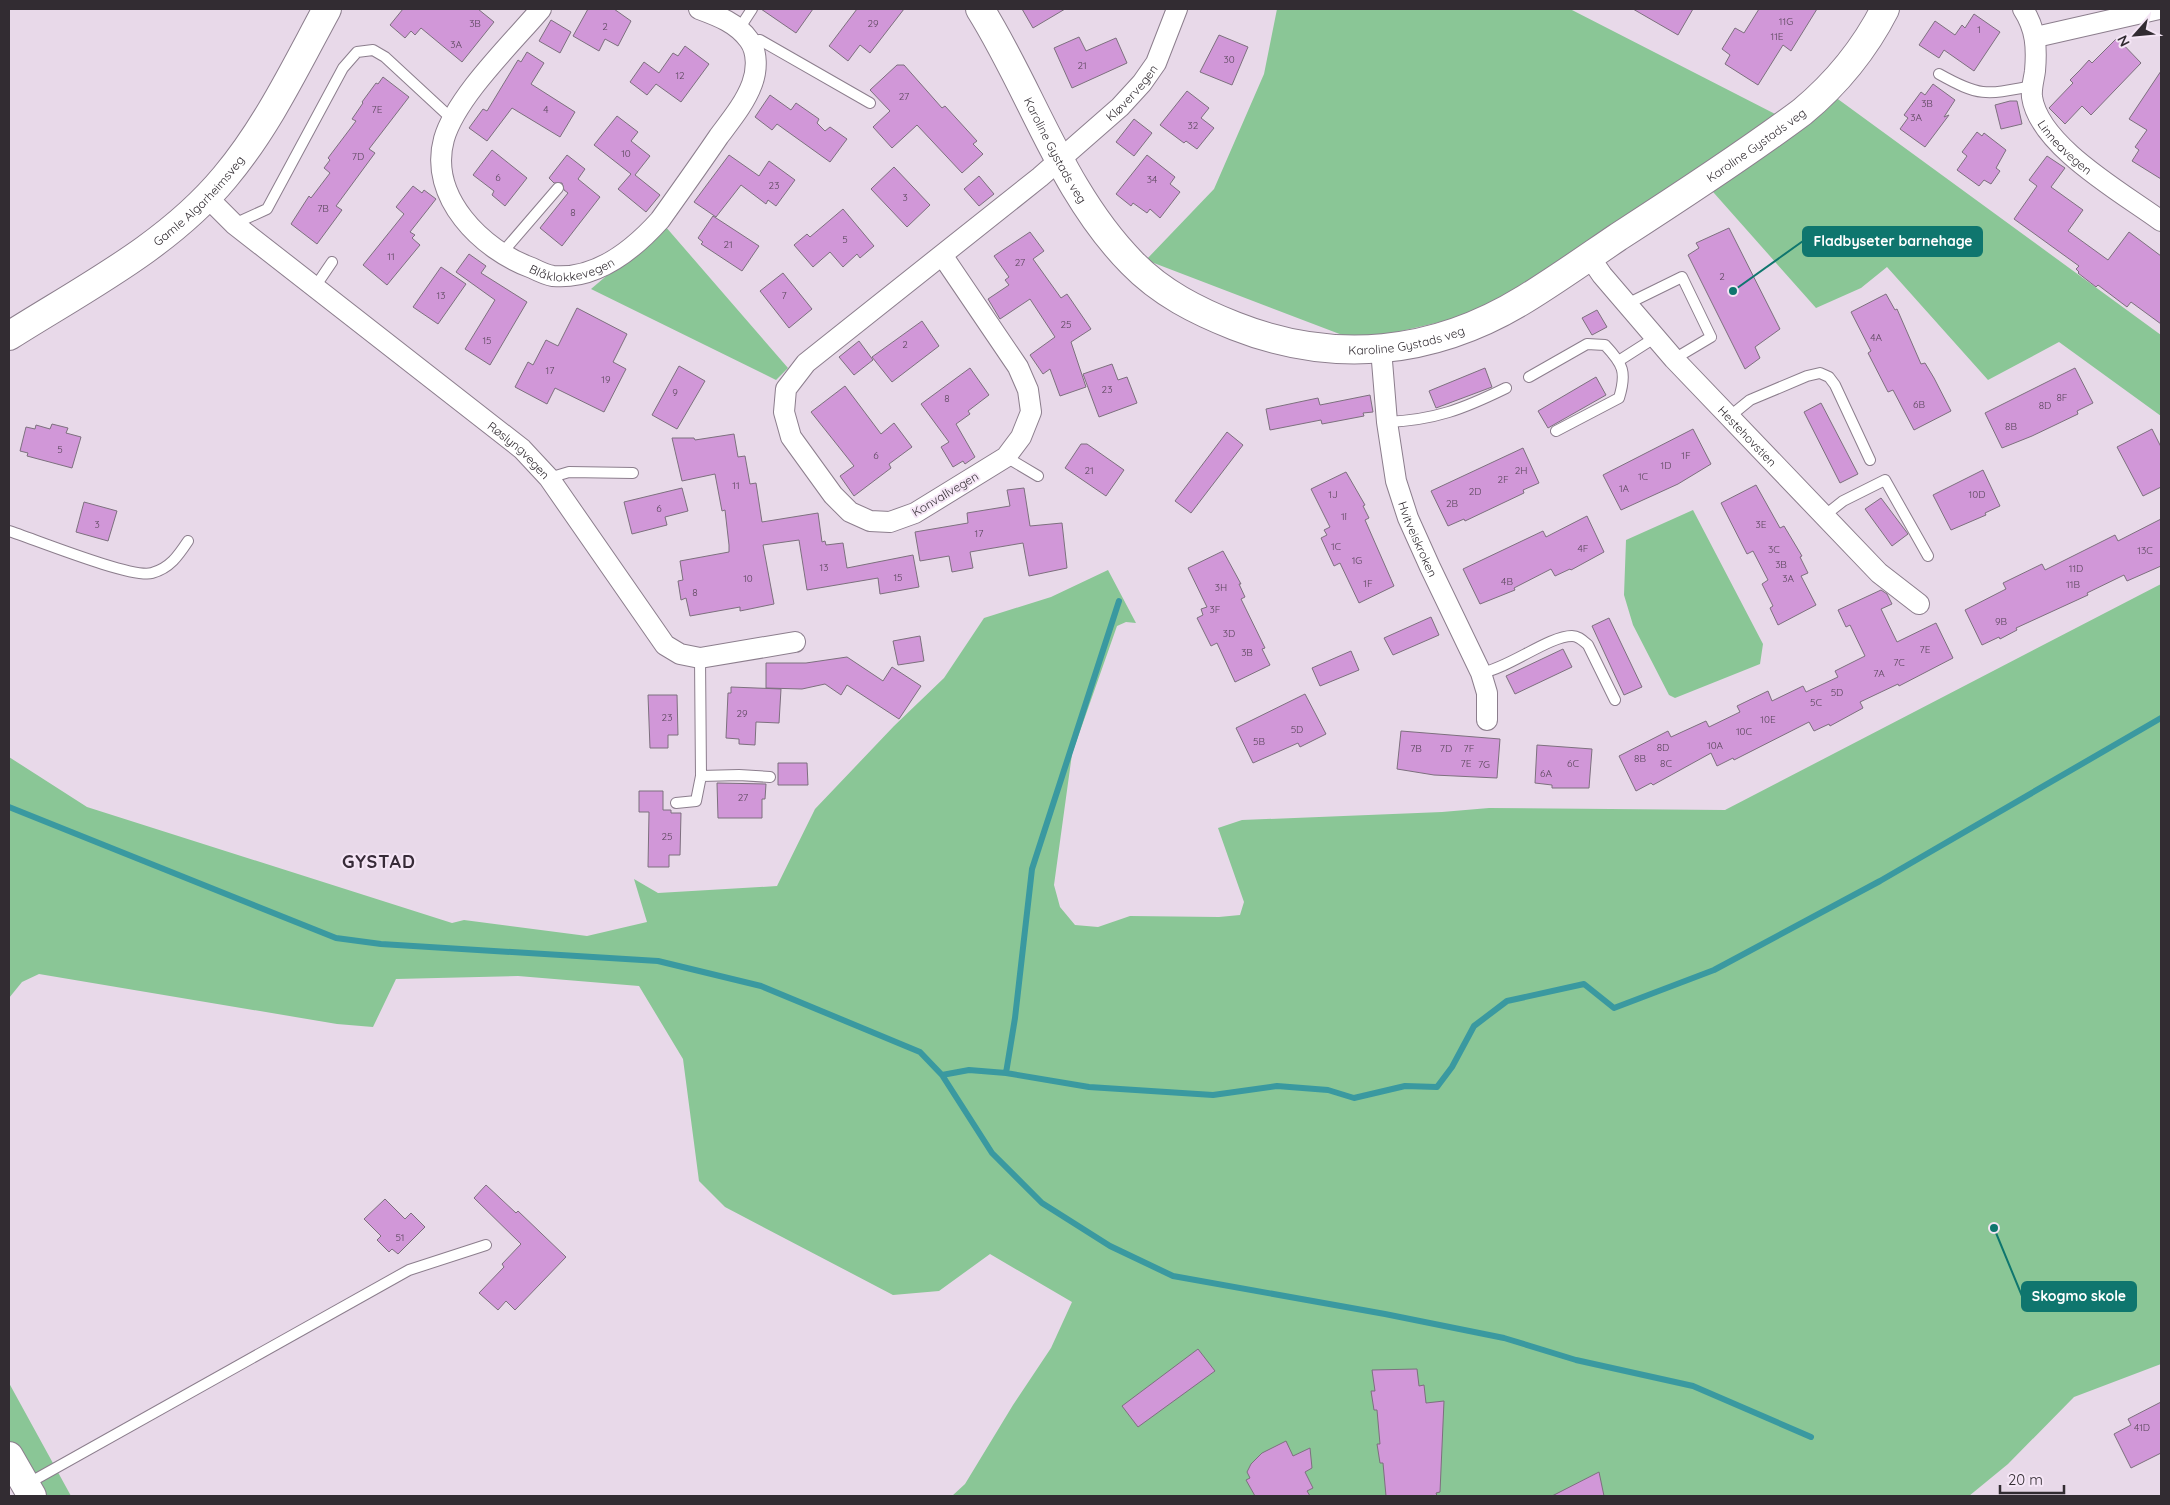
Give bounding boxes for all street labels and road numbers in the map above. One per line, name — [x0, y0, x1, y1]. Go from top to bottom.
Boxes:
street label: Kløvervegen — [1102, 62, 1160, 124]
street label: Karoline Gystads veg — [1021, 94, 1090, 206]
street label: Karoline Gystads veg — [1703, 105, 1808, 185]
street label: Linneavegen — [2035, 117, 2095, 177]
street label: Gamle Algarheimsveg — [150, 152, 247, 249]
street label: Blåklokkevegen — [527, 254, 617, 284]
street label: Karoline Gystads veg — [1348, 322, 1466, 357]
street label: Hestehovstien — [1715, 402, 1780, 469]
street label: Røslyngvegen — [485, 418, 553, 482]
street label: Konvallvegen — [909, 468, 981, 520]
street label: Hvitveiskroken — [1396, 499, 1441, 579]

